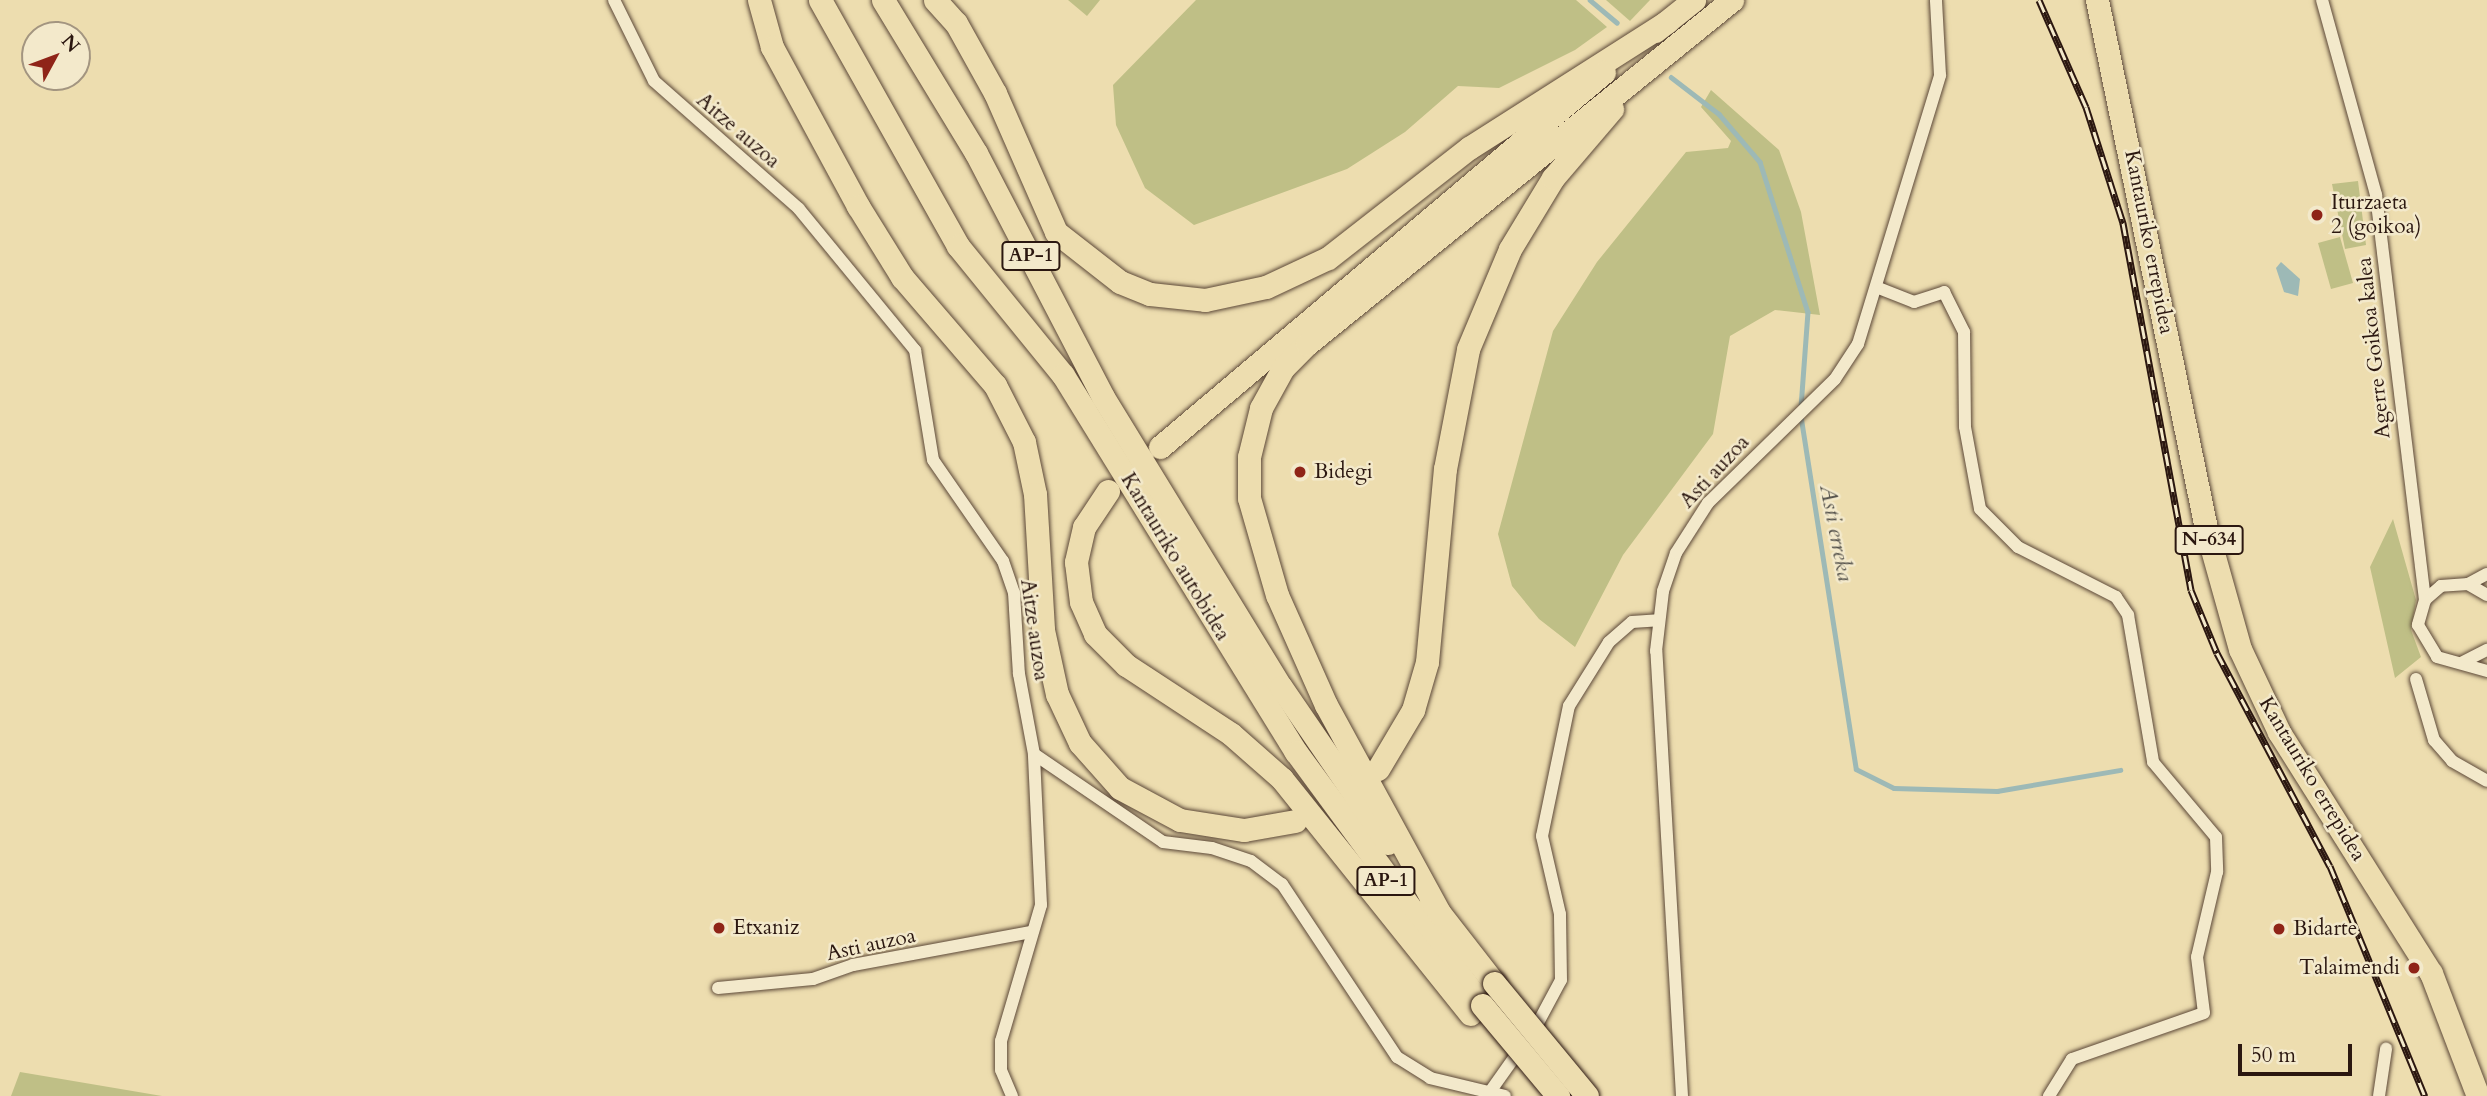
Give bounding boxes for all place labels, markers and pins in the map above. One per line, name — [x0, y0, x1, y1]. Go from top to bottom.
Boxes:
place label: Iturzaeta 2 (goikoa) — [2331, 190, 2421, 240]
marker: Iturzaeta 2 (goikoa) — [2309, 207, 2325, 223]
place label: Bidegi — [1314, 459, 1373, 485]
marker: Bidegi — [1292, 464, 1308, 480]
place label: Etxaniz — [733, 915, 799, 941]
place label: Bidarte — [2293, 916, 2357, 942]
marker: Etxaniz — [711, 920, 727, 936]
marker: Bidarte — [2271, 921, 2287, 937]
place label: Talaimendi — [2299, 955, 2400, 981]
marker: Talaimendi — [2406, 960, 2422, 976]

